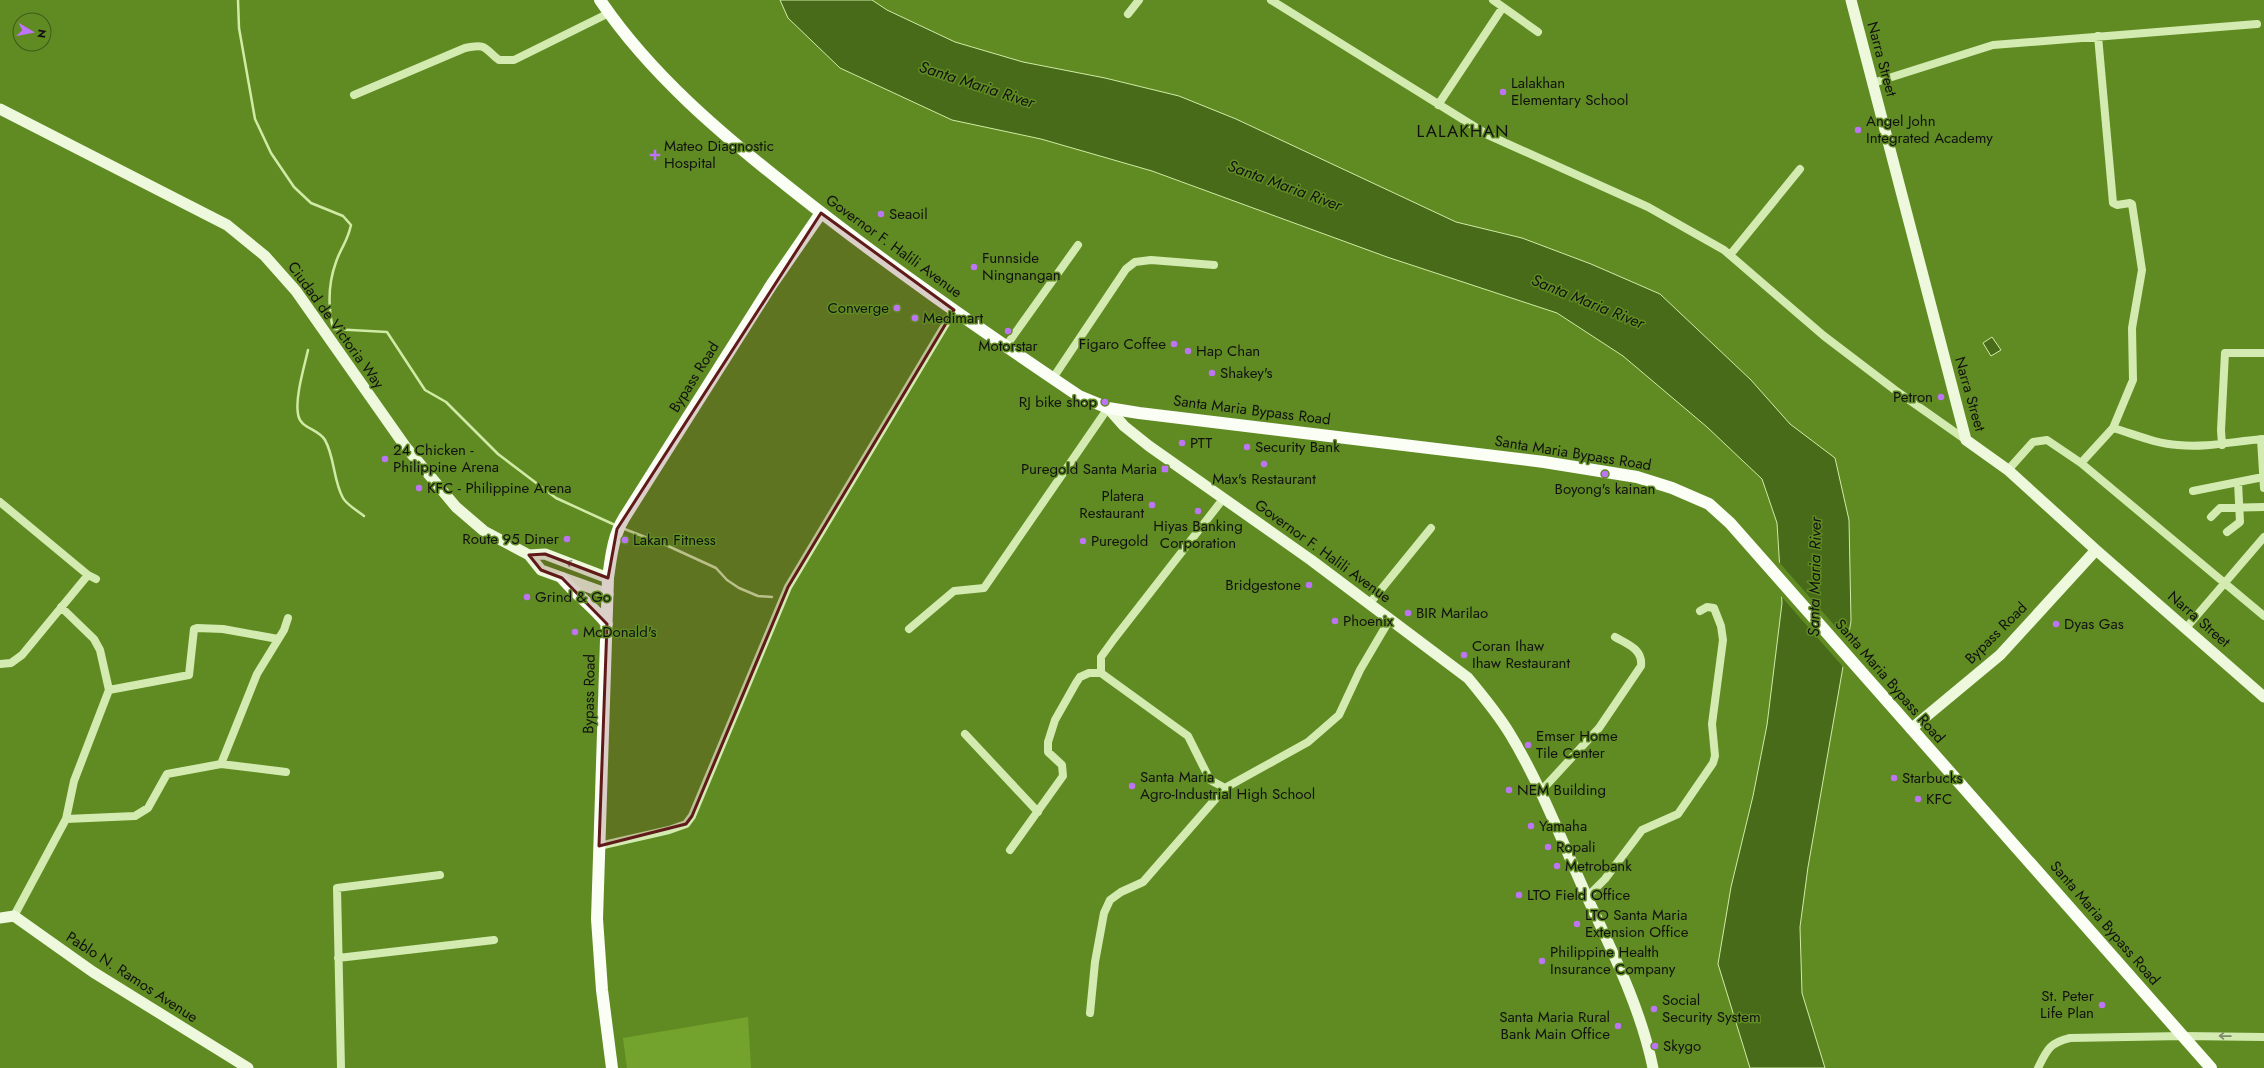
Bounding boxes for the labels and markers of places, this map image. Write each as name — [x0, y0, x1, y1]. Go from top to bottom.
place label: Lalakhan Elementary School — [1511, 72, 1628, 111]
marker: Lalakhan Elementary School — [1498, 87, 1508, 97]
place label: Angel John Integrated Academy — [1866, 110, 1993, 149]
marker: Angel John Integrated Academy — [1853, 125, 1863, 135]
place label: Mateo Diagnostic Hospital — [664, 135, 774, 174]
marker: Mateo Diagnostic Hospital — [649, 149, 661, 161]
place label: Seaoil — [889, 203, 928, 225]
marker: Seaoil — [876, 209, 886, 219]
place label: Funnside Ningnangan — [982, 247, 1061, 286]
marker: Funnside Ningnangan — [969, 262, 979, 272]
place label: Converge — [827, 297, 889, 319]
marker: Converge — [892, 303, 902, 313]
place label: Medimart — [923, 307, 983, 329]
marker: Medimart — [910, 313, 920, 323]
marker: Motorstar — [1003, 326, 1013, 336]
place label: Figaro Coffee — [1079, 333, 1166, 355]
place label: Motorstar — [978, 335, 1038, 357]
marker: Figaro Coffee — [1169, 339, 1179, 349]
place label: Hap Chan — [1196, 340, 1260, 362]
marker: Hap Chan — [1183, 346, 1193, 356]
place label: Shakey's — [1220, 362, 1273, 384]
marker: Shakey's — [1207, 368, 1217, 378]
place label: Petron — [1893, 386, 1933, 408]
place label: RJ bike shop — [1019, 391, 1097, 413]
marker: Petron — [1936, 392, 1946, 402]
marker: RJ bike shop — [1100, 397, 1110, 407]
place label: PTT — [1190, 432, 1212, 454]
place label: Security Bank — [1255, 436, 1340, 458]
marker: PTT — [1177, 438, 1187, 448]
place label: 24 Chicken - Philippine Arena — [393, 439, 499, 478]
marker: Security Bank — [1242, 442, 1252, 452]
marker: 24 Chicken - Philippine Arena — [380, 454, 390, 464]
place label: Puregold Santa Maria — [1021, 458, 1157, 480]
marker: Max's Restaurant — [1259, 459, 1269, 469]
marker: Puregold Santa Maria — [1160, 464, 1170, 474]
place label: Max's Restaurant — [1212, 468, 1316, 490]
marker: Boyong's kainan — [1600, 469, 1610, 479]
place label: KFC - Philippine Arena — [427, 477, 571, 499]
place label: Boyong's kainan — [1555, 478, 1655, 500]
marker: KFC - Philippine Arena — [414, 483, 424, 493]
place label: Platera Restaurant — [1079, 485, 1144, 524]
marker: Platera Restaurant — [1147, 500, 1157, 510]
marker: Hiyas Banking Corporation — [1193, 506, 1203, 516]
place label: Hiyas Banking Corporation — [1153, 515, 1243, 554]
place label: Route 95 Diner — [462, 528, 560, 550]
place label: Lakan Fitness — [633, 529, 716, 551]
place label: Puregold — [1091, 530, 1148, 552]
marker: Route 95 Diner — [562, 534, 572, 544]
marker: Lakan Fitness — [620, 535, 630, 545]
marker: Puregold — [1078, 536, 1088, 546]
place label: Bridgestone — [1225, 574, 1301, 596]
marker: Bridgestone — [1304, 580, 1314, 590]
place label: Grind & Go — [535, 586, 611, 608]
marker: Grind & Go — [522, 592, 532, 602]
place label: BIR Marilao — [1416, 602, 1488, 624]
marker: BIR Marilao — [1403, 608, 1413, 618]
place label: Phoenix — [1343, 610, 1394, 632]
place label: Dyas Gas — [2064, 613, 2124, 635]
marker: Phoenix — [1330, 616, 1340, 626]
marker: Dyas Gas — [2051, 619, 2061, 629]
place label: McDonald's — [583, 621, 657, 643]
marker: McDonald's — [570, 627, 580, 637]
place label: Coran Ihaw Ihaw Restaurant — [1472, 635, 1570, 674]
marker: Coran Ihaw Ihaw Restaurant — [1459, 650, 1469, 660]
place label: Emser Home Tile Center — [1536, 725, 1618, 764]
marker: Emser Home Tile Center — [1523, 740, 1533, 750]
place label: Santa Maria Agro-Industrial High School — [1140, 766, 1315, 805]
place label: Starbucks — [1902, 767, 1962, 789]
marker: Starbucks — [1889, 773, 1899, 783]
place label: NEM Building — [1517, 779, 1606, 801]
marker: Santa Maria Agro-Industrial High School — [1127, 781, 1137, 791]
marker: NEM Building — [1504, 785, 1514, 795]
place label: KFC — [1926, 788, 1952, 810]
marker: KFC — [1913, 794, 1923, 804]
place label: Yamaha — [1539, 815, 1587, 837]
marker: Yamaha — [1526, 821, 1536, 831]
place label: Ropali — [1556, 836, 1596, 858]
marker: Ropali — [1543, 842, 1553, 852]
place label: Metrobank — [1565, 855, 1632, 877]
marker: Metrobank — [1552, 861, 1562, 871]
place label: LTO Field Office — [1527, 884, 1630, 906]
marker: LTO Field Office — [1514, 890, 1524, 900]
place label: LTO Santa Maria Extension Office — [1585, 904, 1689, 943]
marker: LTO Santa Maria Extension Office — [1572, 919, 1582, 929]
place label: Philippine Health Insurance Company — [1550, 941, 1676, 980]
marker: Philippine Health Insurance Company — [1537, 956, 1547, 966]
place label: St. Peter Life Plan — [2040, 985, 2095, 1024]
place label: Social Security System — [1662, 989, 1761, 1028]
marker: St. Peter Life Plan — [2097, 1000, 2107, 1010]
marker: Social Security System — [1649, 1004, 1659, 1014]
place label: Santa Maria Rural Bank Main Office — [1499, 1006, 1610, 1045]
marker: Santa Maria Rural Bank Main Office — [1613, 1021, 1623, 1031]
place label: Skygo — [1663, 1035, 1701, 1057]
marker: Skygo — [1650, 1041, 1660, 1051]

